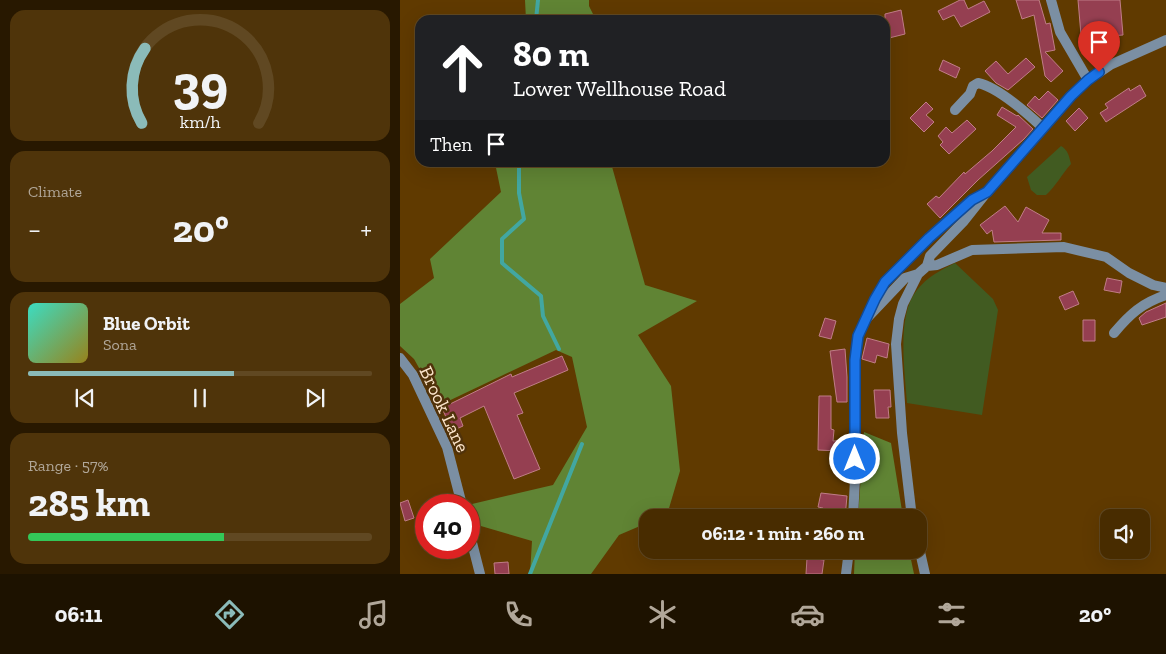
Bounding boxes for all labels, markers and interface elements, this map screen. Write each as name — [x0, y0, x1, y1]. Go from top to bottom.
pin — [1078, 21, 1120, 72]
icon: arrive — [1085, 28, 1113, 56]
text: 80 m — [513, 33, 589, 75]
icon: ahead — [430, 35, 495, 100]
text: 39 — [172, 53, 228, 115]
text: Lower Wellhouse Road — [513, 75, 726, 102]
text: km/h — [180, 111, 220, 133]
icon: arrive — [482, 130, 510, 158]
text: Then — [430, 133, 472, 156]
text: Climate — [28, 182, 82, 201]
text: 20° — [173, 206, 229, 252]
text: − — [28, 213, 41, 246]
text: + — [360, 213, 372, 246]
text: Blue Orbit — [103, 312, 190, 335]
text: Sona — [103, 335, 137, 354]
street label: Brook Lane — [415, 362, 475, 456]
icon: previous — [71, 384, 99, 412]
icon: pause — [186, 384, 214, 412]
icon: next — [301, 384, 329, 412]
position arrow — [828, 432, 880, 484]
text: Range · 57% — [28, 456, 109, 475]
text: 285 km — [28, 480, 150, 526]
speed limit sign: 40 — [415, 494, 480, 559]
map controls — [1100, 509, 1150, 559]
button: sound — [1100, 509, 1150, 559]
text: 06:12 · 1 min · 260 m — [701, 522, 865, 545]
icon: directions — [212, 597, 247, 632]
icon: music — [356, 597, 391, 632]
icon: phone — [501, 597, 536, 632]
icon: climate — [645, 597, 680, 632]
icon: car — [790, 597, 825, 632]
icon: filters — [934, 597, 969, 632]
text: 06:11 — [55, 601, 102, 628]
text: 20° — [1079, 601, 1111, 628]

